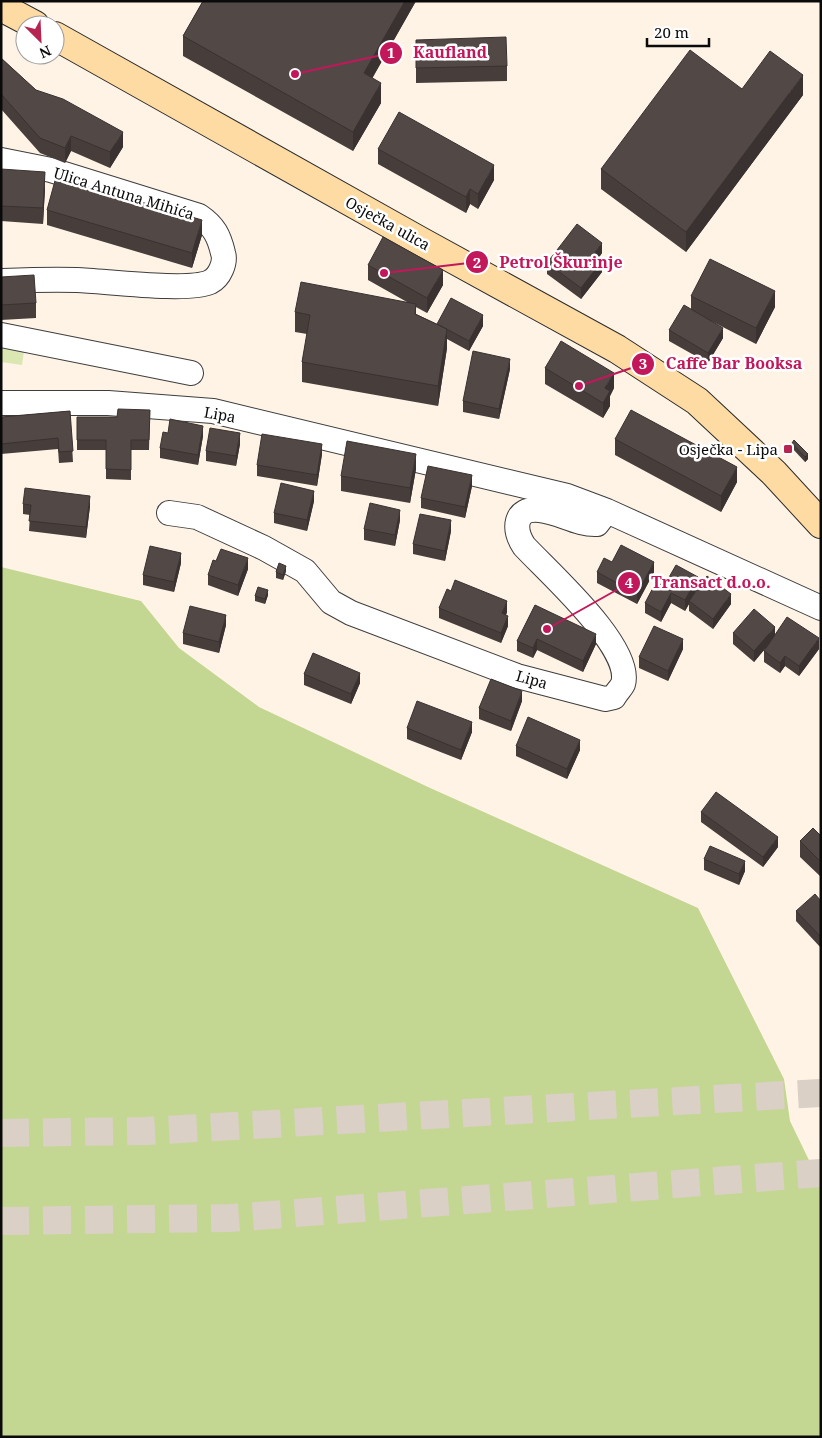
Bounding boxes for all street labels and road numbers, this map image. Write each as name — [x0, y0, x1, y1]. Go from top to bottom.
street label: Ulica Antuna Mihića — [51, 162, 197, 224]
street label: Osječka ulica — [342, 192, 434, 254]
street label: Lipa — [203, 401, 237, 427]
street label: Lipa — [514, 665, 550, 693]

